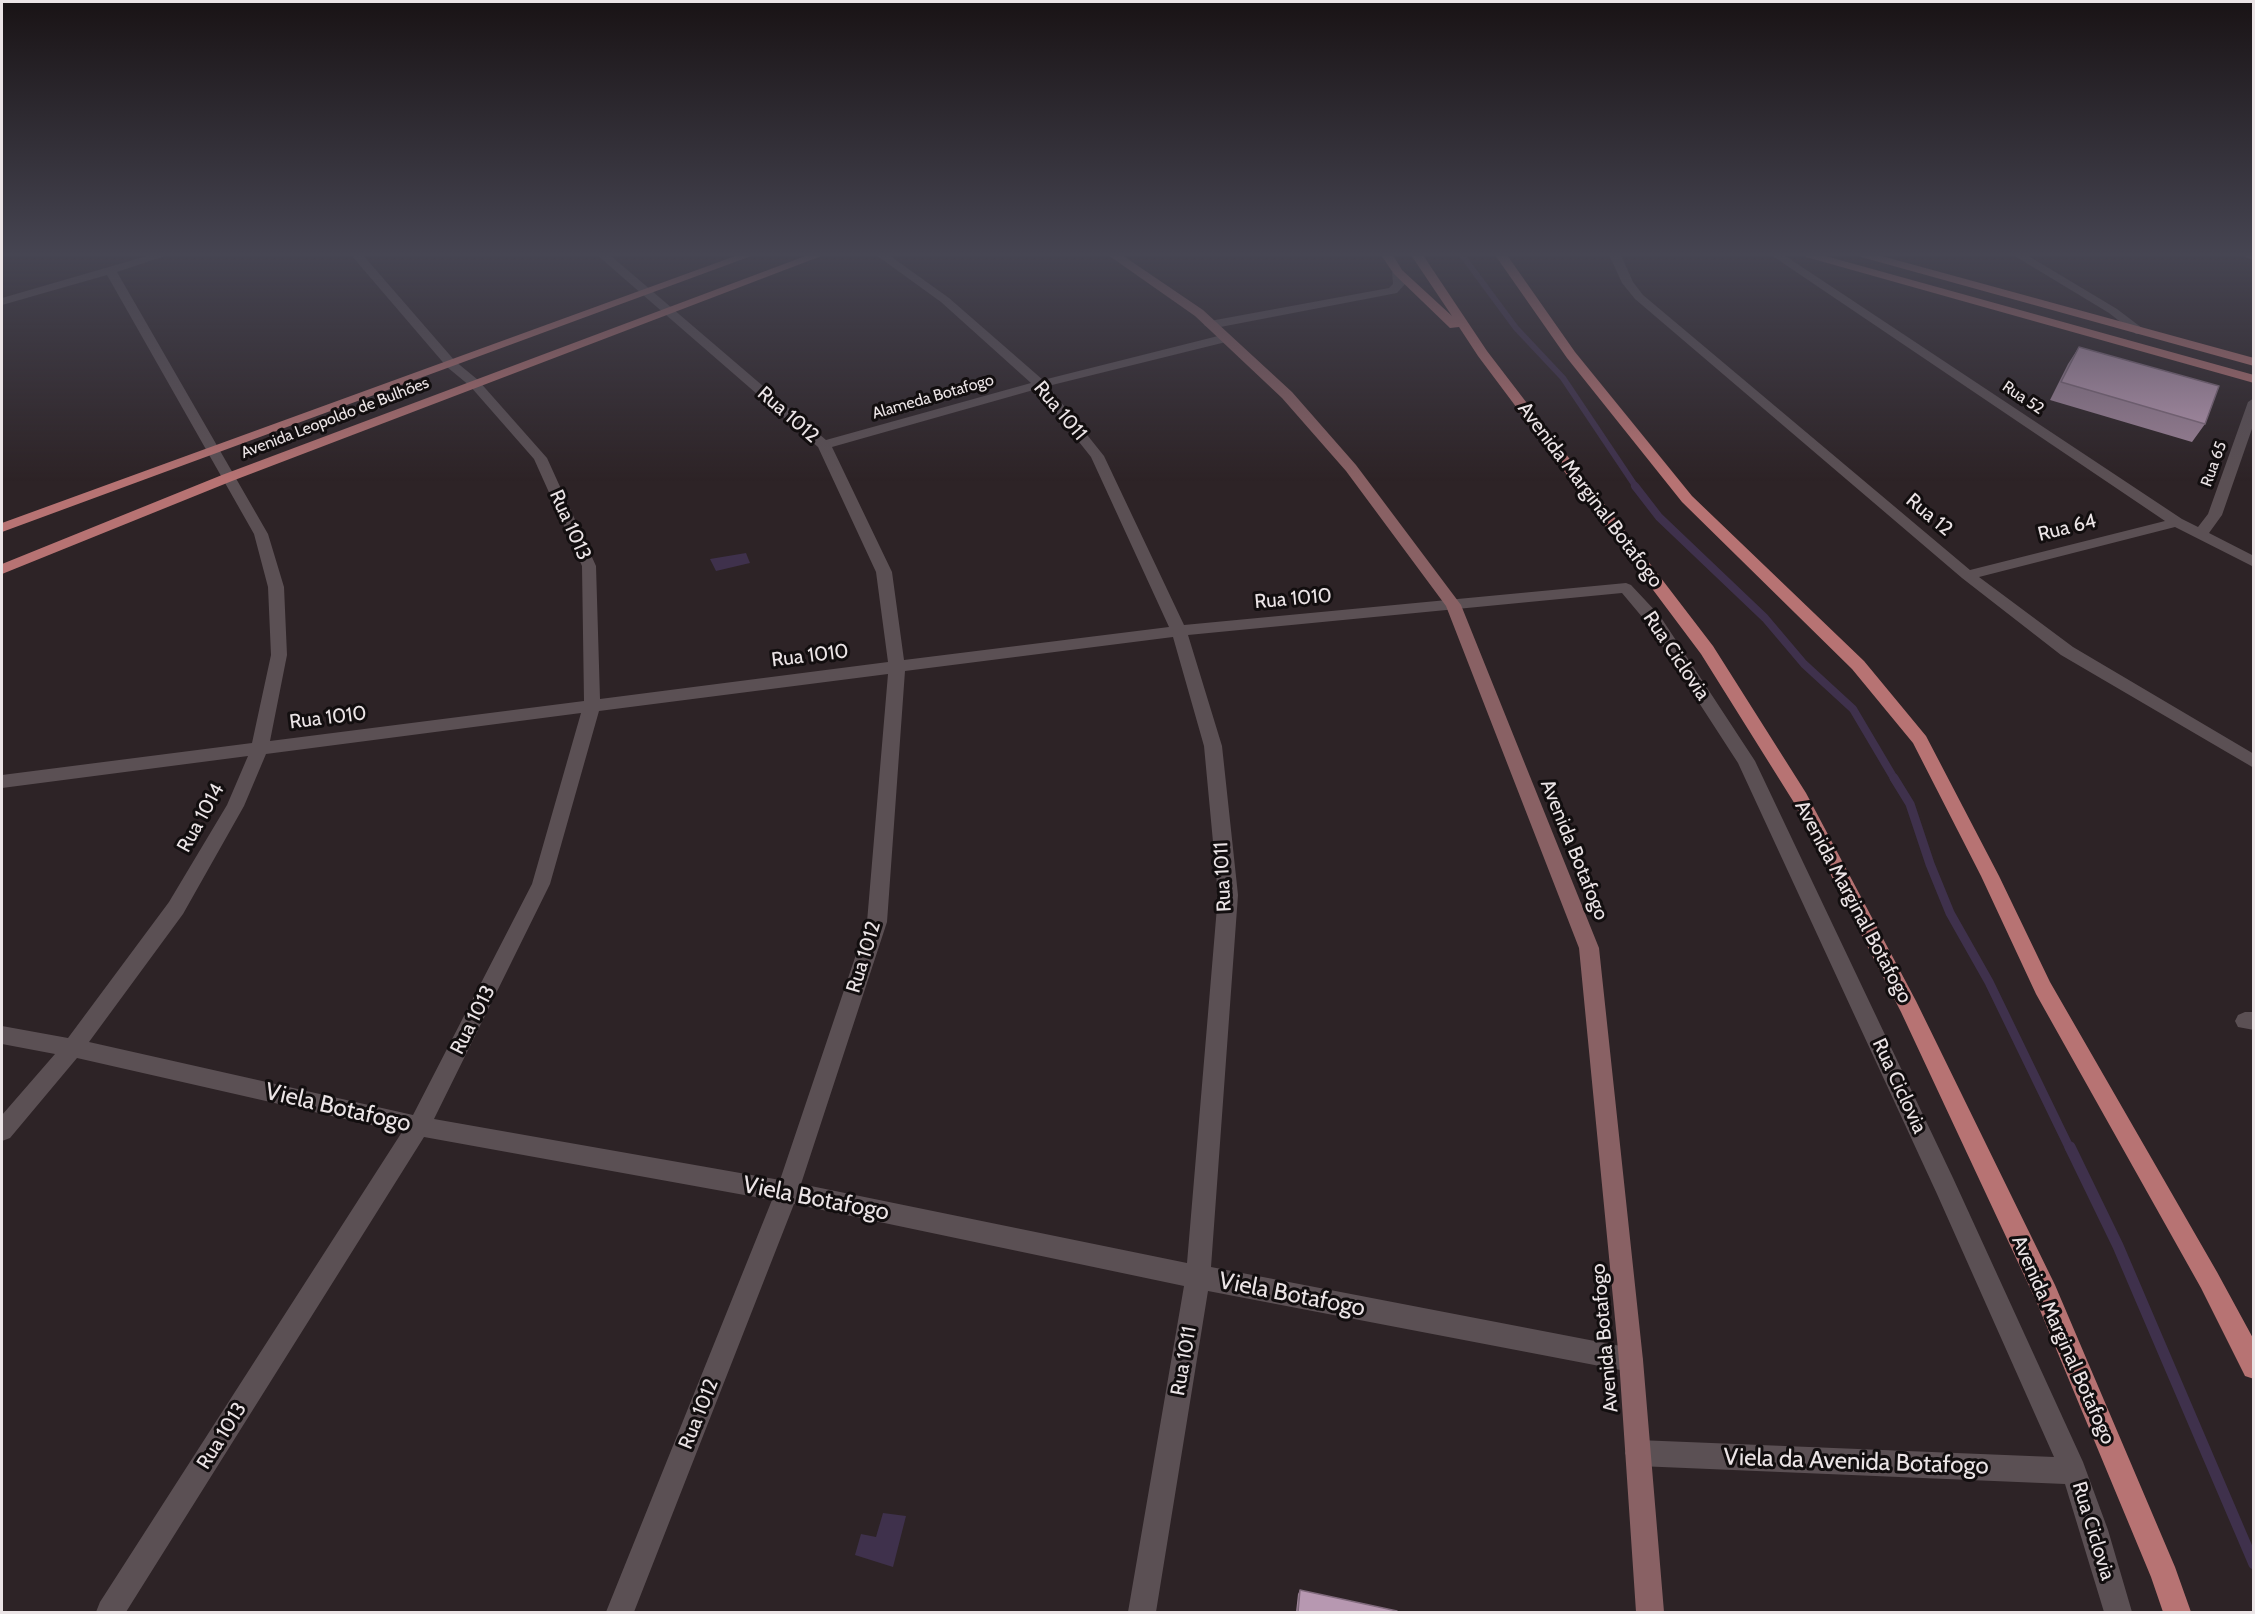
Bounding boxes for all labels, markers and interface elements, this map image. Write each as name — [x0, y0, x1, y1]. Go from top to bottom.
street label: Alameda Botafogo — [870, 370, 996, 424]
street label: Avenida Leopoldo de Bulhões — [238, 373, 432, 463]
street label: Rua 1011 — [1028, 377, 1092, 445]
street label: Rua 52 — [1998, 377, 2048, 419]
street label: Rua 1012 — [752, 382, 824, 448]
street label: Avenida Marginal Botafogo — [1512, 398, 1668, 592]
street label: Rua 65 — [2197, 439, 2231, 489]
street label: Rua 1013 — [544, 486, 596, 564]
street label: Rua 12 — [1901, 489, 1957, 541]
street label: Rua 64 — [2035, 509, 2099, 547]
street label: Rua 1010 — [1253, 584, 1333, 614]
street label: Rua Ciclovia — [1638, 607, 1714, 705]
street label: Rua 1010 — [770, 639, 850, 673]
street label: Rua 1010 — [288, 701, 368, 735]
street label: Avenida Botafogo — [1535, 776, 1613, 924]
street label: Rua 1014 — [172, 779, 230, 857]
street label: Avenida Marginal Botafogo — [1789, 797, 1917, 1007]
street label: Rua 1011 — [1209, 841, 1237, 913]
street label: Rua 1012 — [842, 918, 886, 996]
street label: Rua 1013 — [445, 981, 501, 1059]
street label: Rua Ciclovia — [1867, 1035, 1931, 1137]
street label: Viela Botafogo — [262, 1077, 414, 1139]
street label: Viela Botafogo — [740, 1171, 892, 1227]
street label: Avenida Marginal Botafogo — [2006, 1232, 2120, 1448]
street label: Avenida Botafogo — [1587, 1262, 1623, 1414]
street label: Viela Botafogo — [1216, 1267, 1368, 1323]
street label: Rua 1011 — [1166, 1324, 1202, 1398]
street label: Rua 1012 — [674, 1375, 724, 1453]
street label: Rua 1013 — [192, 1398, 252, 1474]
street label: Viela da Avenida Botafogo — [1723, 1443, 1989, 1481]
street label: Rua Ciclovia — [2067, 1479, 2119, 1583]

